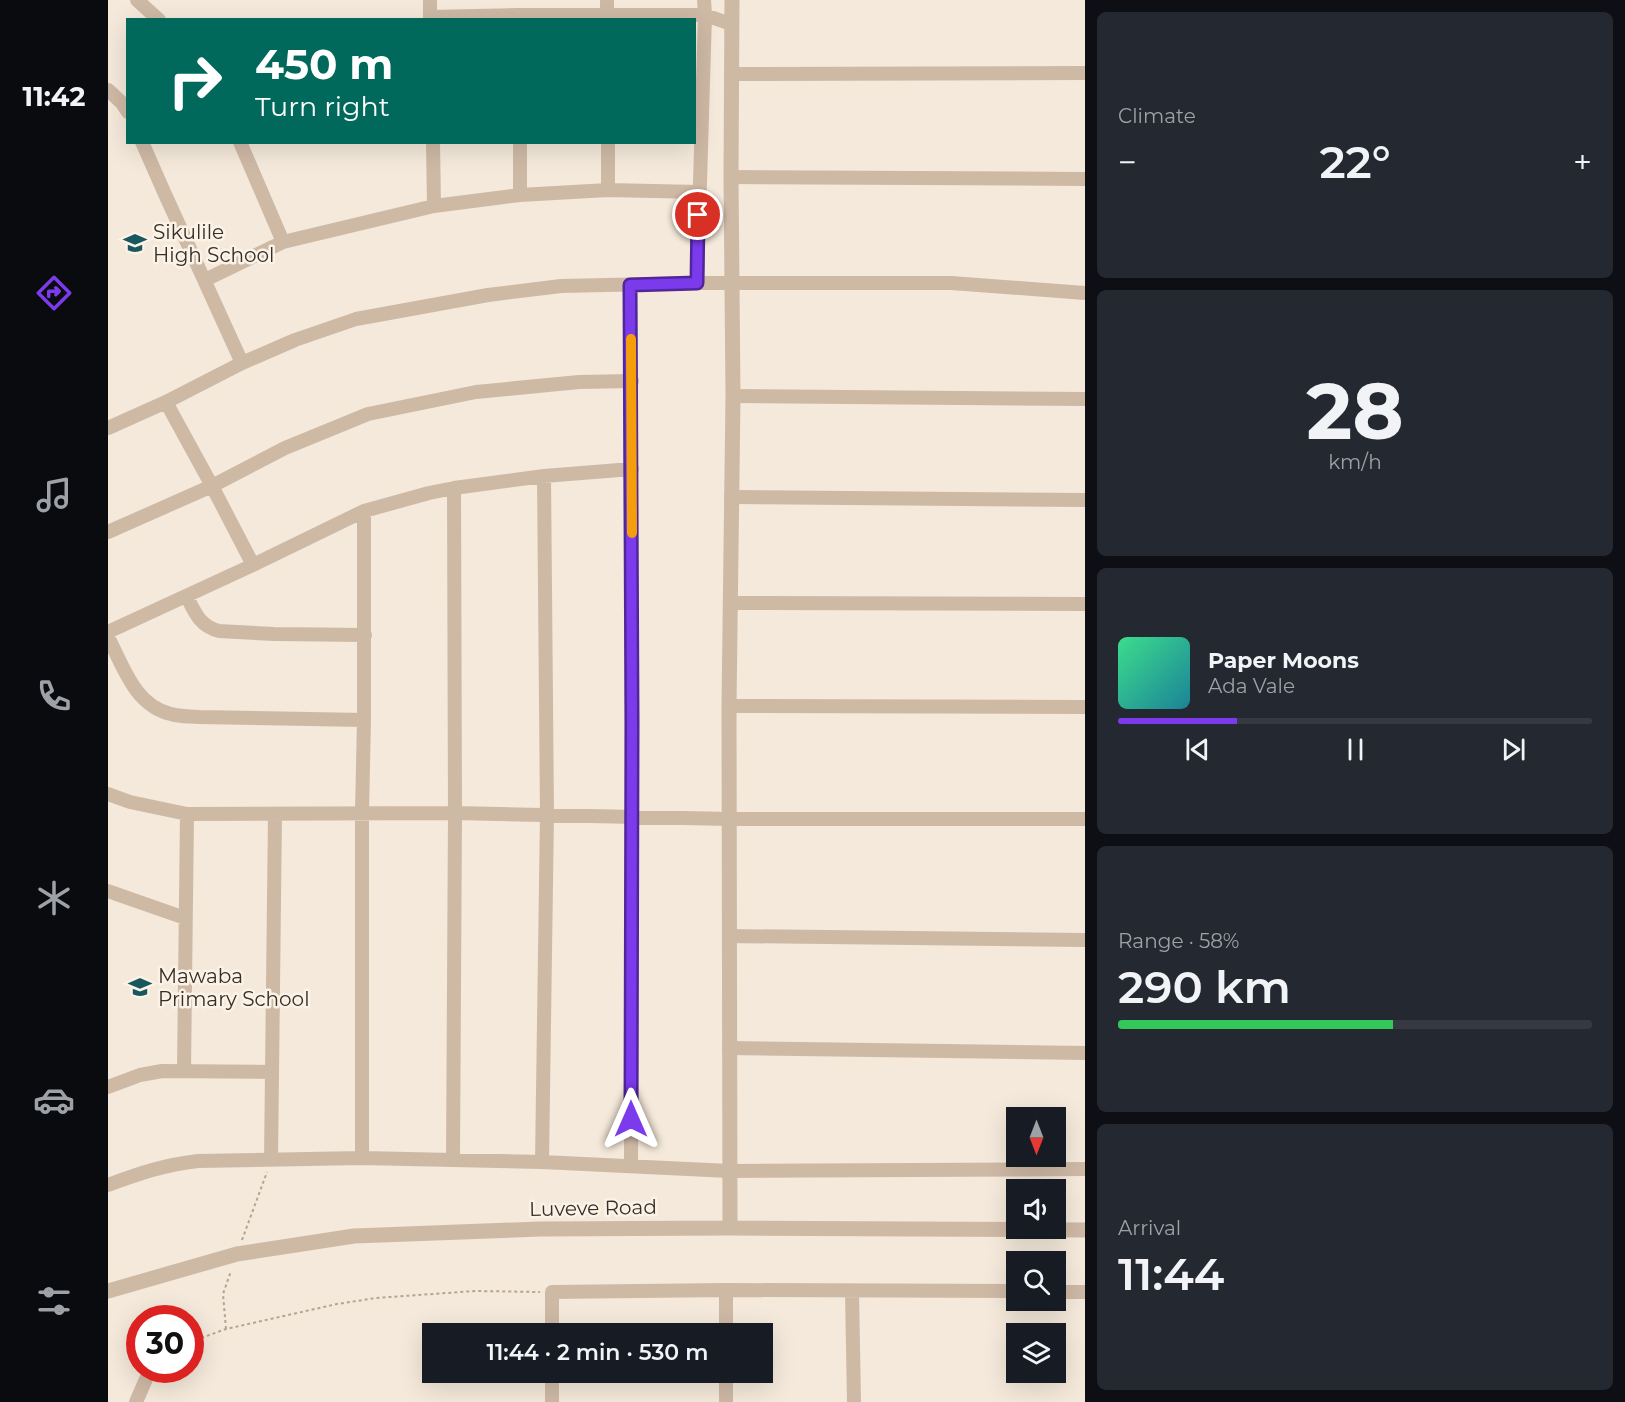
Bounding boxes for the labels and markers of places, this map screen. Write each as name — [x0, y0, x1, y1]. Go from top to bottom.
pin — [672, 189, 723, 240]
place label: Sikulile High School — [153, 220, 275, 267]
school or university icon: Sikulile High School — [122, 230, 148, 256]
place label: Mawaba Primary School — [158, 964, 310, 1011]
school or university icon: Mawaba Primary School — [127, 974, 153, 1000]

